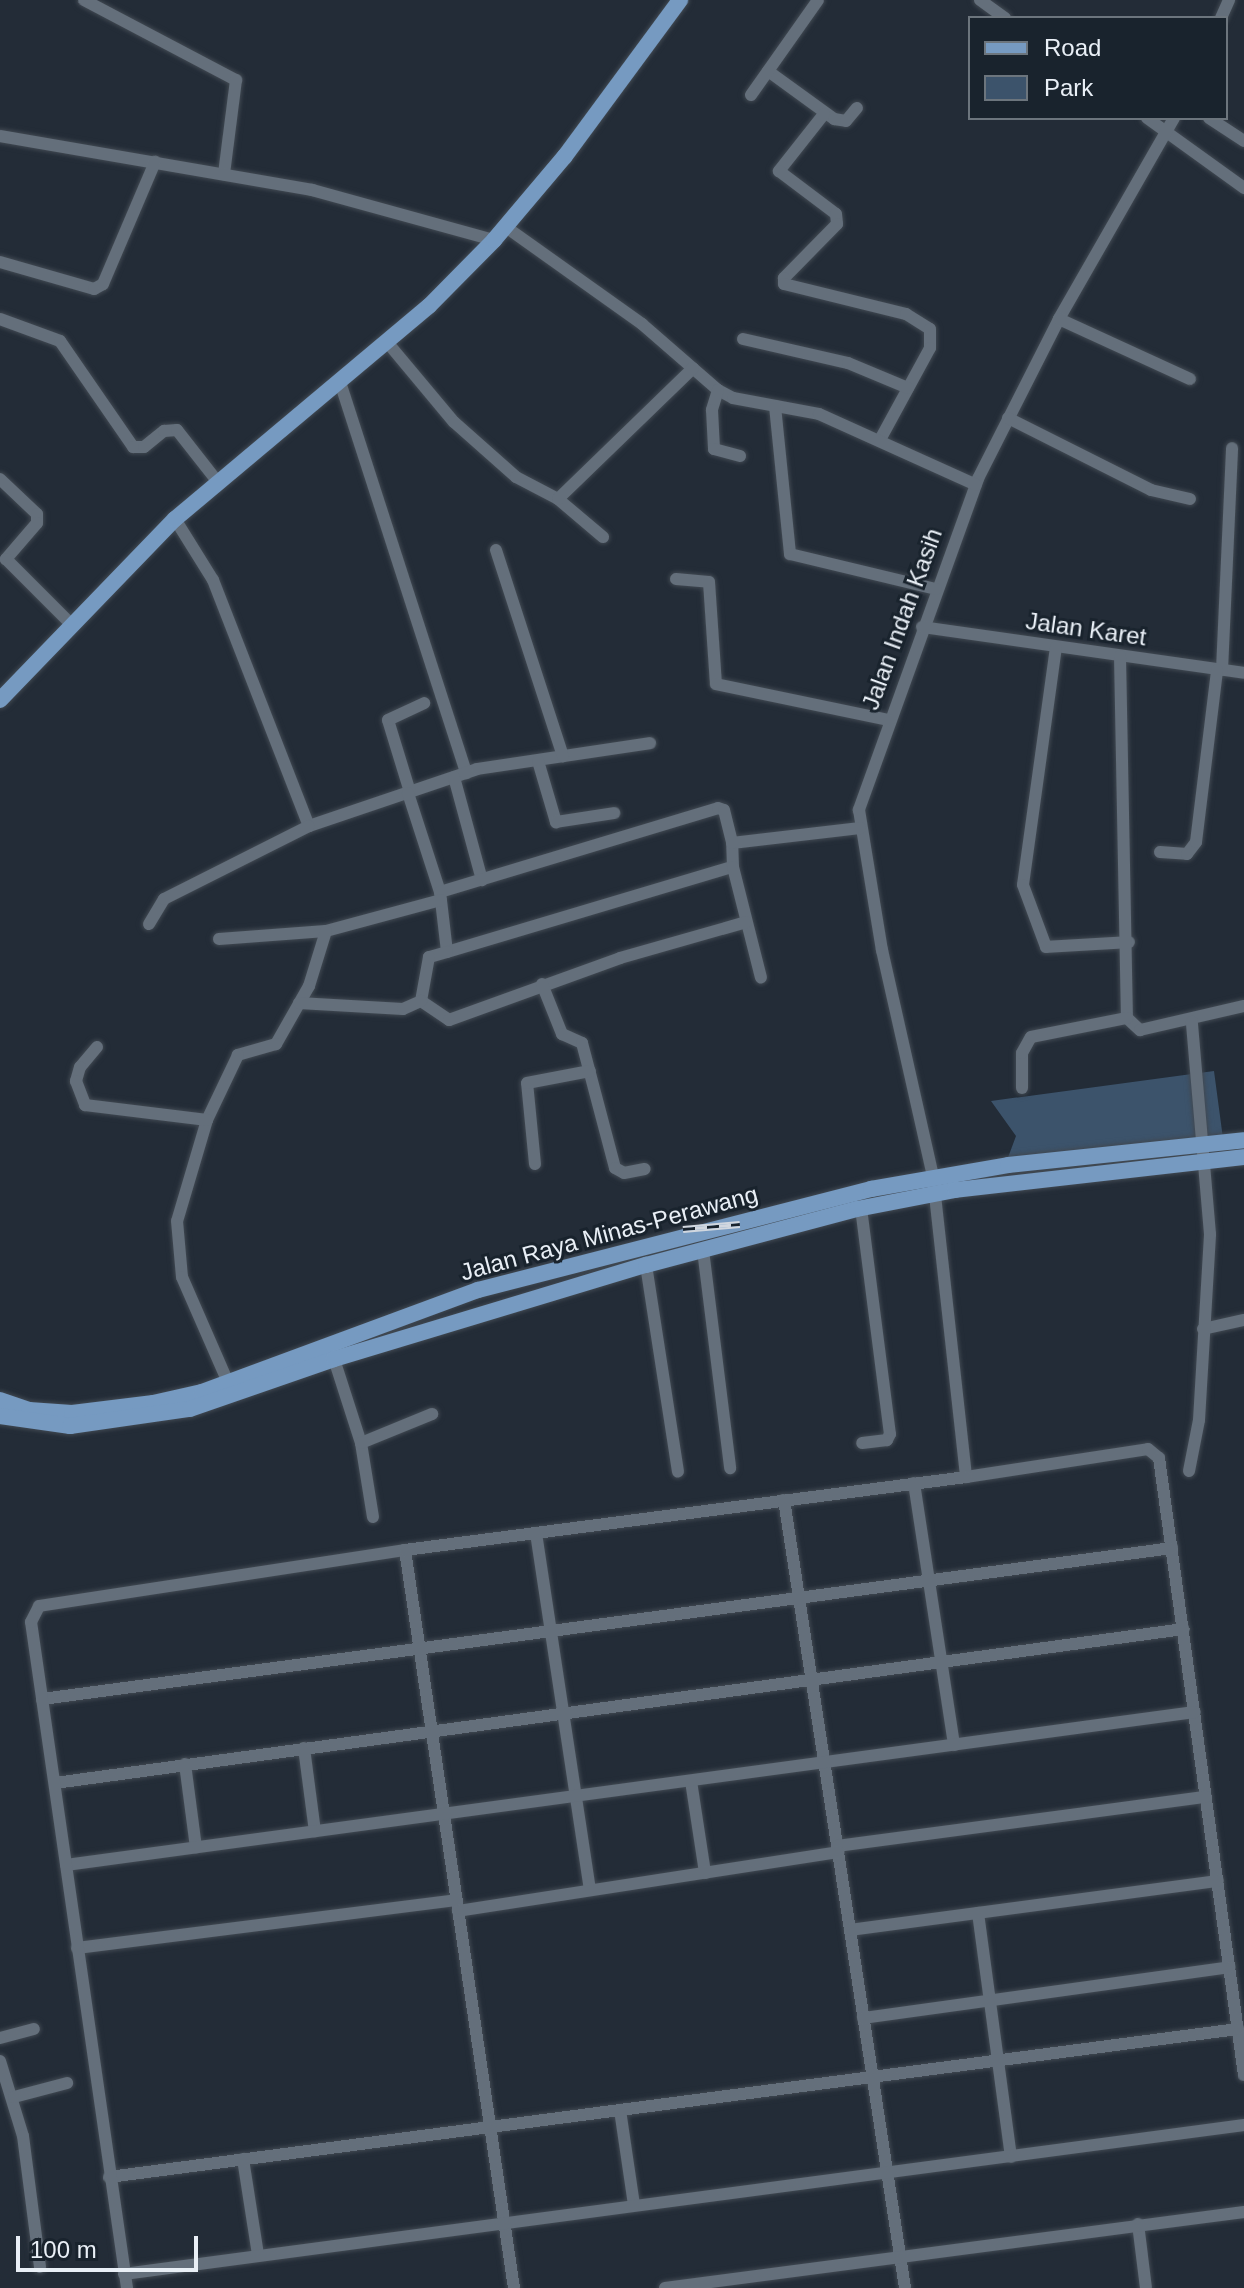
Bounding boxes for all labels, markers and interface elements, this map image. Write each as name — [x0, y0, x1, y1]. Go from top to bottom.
legend — [968, 16, 1228, 120]
text: Road — [1044, 34, 1101, 61]
text: Park — [1044, 74, 1093, 101]
street label: Jalan Indah Kasih — [856, 524, 948, 714]
street label: Jalan Karet — [1024, 606, 1148, 652]
street label: Jalan Raya Minas-Perawang — [457, 1179, 761, 1287]
scale bar — [20, 2220, 202, 2270]
text: 100 m — [30, 2236, 97, 2263]

